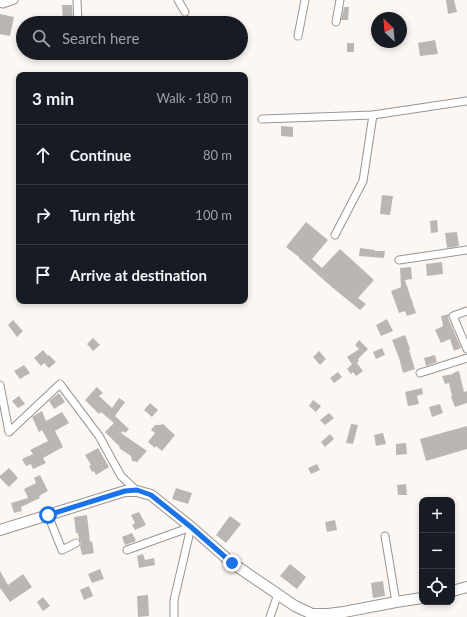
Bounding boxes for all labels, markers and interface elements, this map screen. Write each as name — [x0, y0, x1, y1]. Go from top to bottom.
north arrow — [371, 12, 407, 48]
search box — [16, 16, 248, 60]
icon: search — [30, 27, 52, 49]
text: Search here — [62, 29, 139, 47]
text: 3 min — [32, 88, 74, 109]
text: Walk · 180 m — [156, 90, 232, 106]
icon: ahead — [32, 144, 54, 166]
text: Continue — [70, 146, 131, 164]
text: 80 m — [203, 147, 232, 163]
icon: right — [32, 204, 54, 226]
text: Turn right — [70, 206, 135, 224]
text: 100 m — [195, 207, 232, 223]
icon: arrive — [32, 264, 54, 286]
text: Arrive at destination — [70, 266, 207, 284]
map controls — [419, 497, 455, 605]
button: + — [419, 497, 455, 533]
route start — [39, 506, 57, 524]
button: − — [419, 533, 455, 569]
route end — [223, 554, 241, 572]
button: locate — [419, 569, 455, 605]

